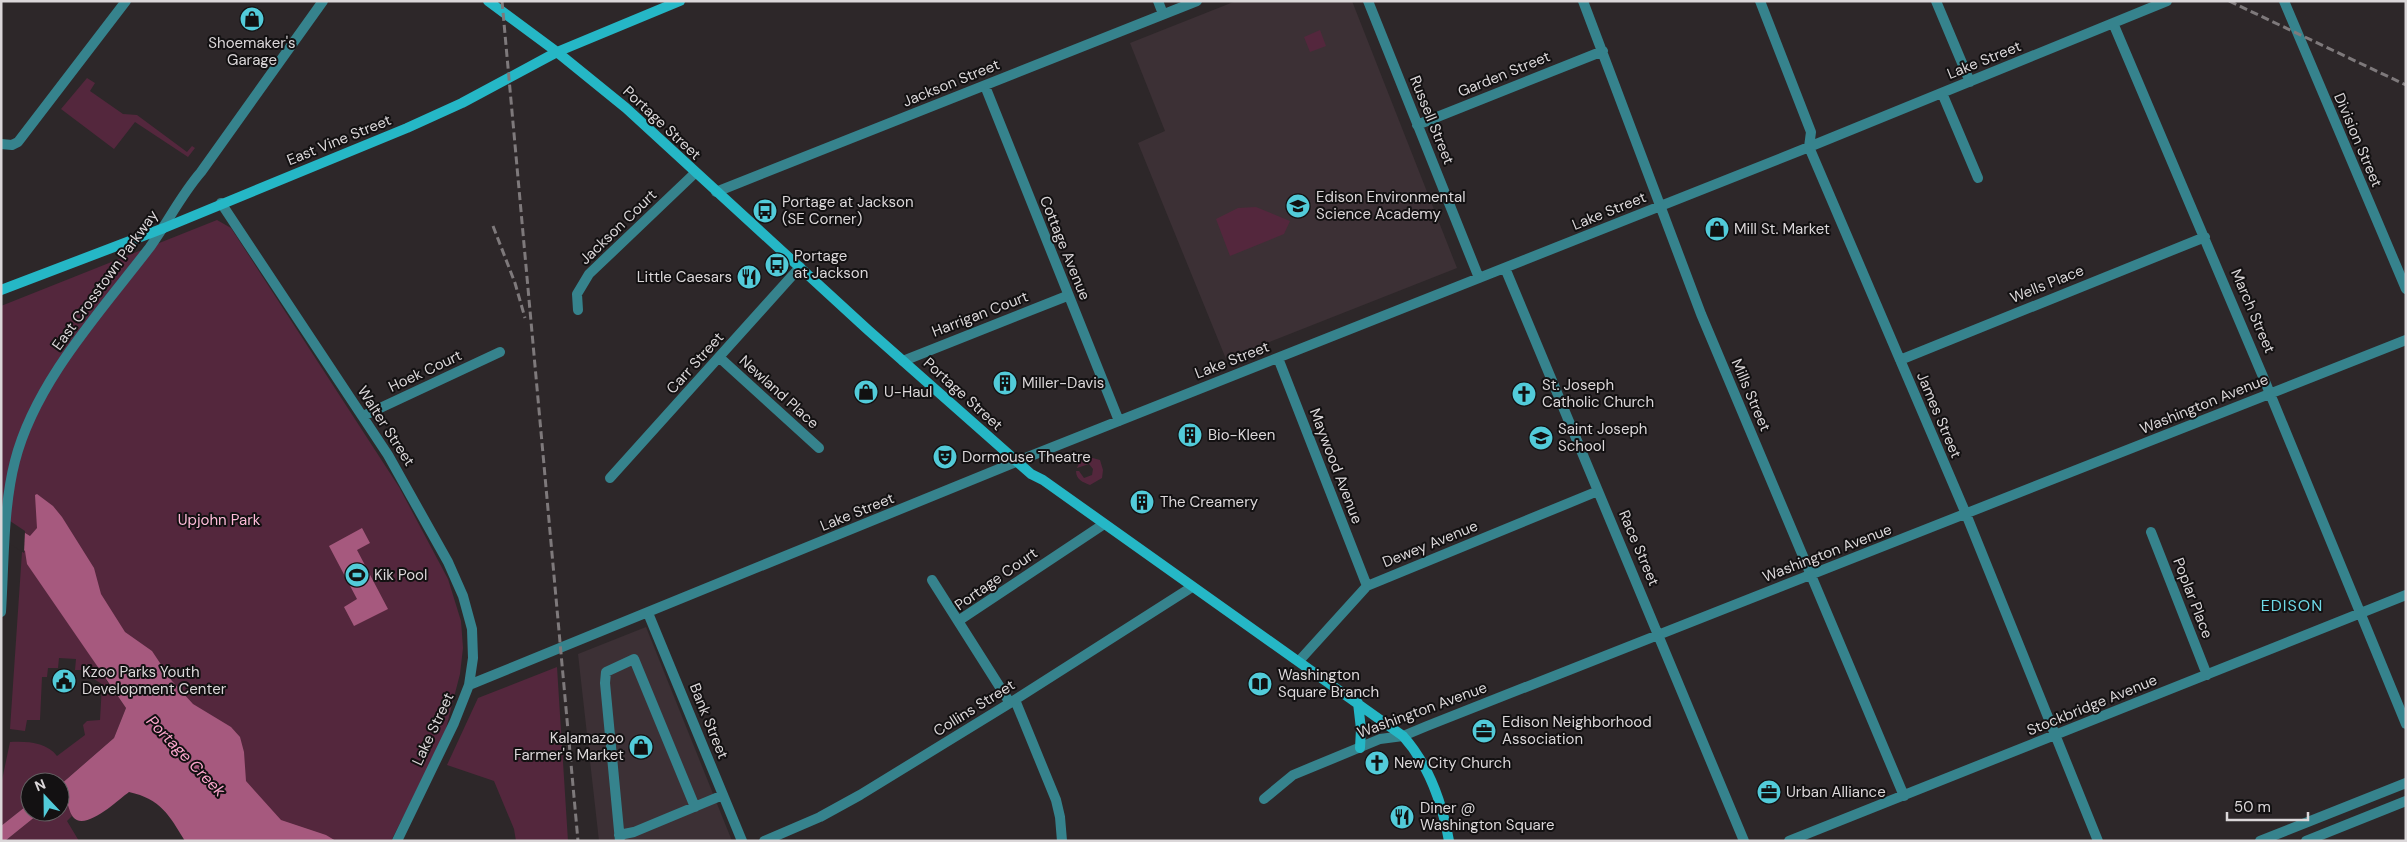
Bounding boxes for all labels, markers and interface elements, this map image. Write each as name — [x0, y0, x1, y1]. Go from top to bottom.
shop icon: Shoemaker's Garage — [239, 6, 265, 32]
place label: Shoemaker's Garage — [208, 33, 296, 70]
street label: Lake Street — [1944, 36, 2024, 84]
street label: Garden Street — [1455, 46, 1553, 102]
street label: Jackson Street — [900, 54, 1003, 112]
street label: Russell Street — [1405, 73, 1459, 168]
street label: Portage Street — [619, 82, 705, 164]
street label: Division Street — [2329, 90, 2387, 190]
street label: East Vine Street — [284, 110, 394, 170]
street label: Jackson Court — [575, 185, 661, 269]
place label: Edison Environmental Science Academy — [1316, 187, 1466, 224]
street label: Lake Street — [1569, 187, 1649, 235]
place label: Portage at Jackson (SE Corner) — [782, 192, 914, 229]
street label: Cottage Avenue — [1035, 193, 1095, 303]
school or university icon: Edison Environmental Science Academy — [1285, 193, 1311, 219]
bus stop icon: Portage at Jackson (SE Corner) — [752, 198, 778, 224]
street label: East Crosstown Parkway — [47, 205, 163, 354]
shop icon: Mill St. Market — [1704, 216, 1730, 242]
place label: Mill St. Market — [1734, 219, 1830, 239]
place label: Portage at Jackson — [794, 246, 868, 283]
bus stop icon: Portage at Jackson — [764, 252, 790, 278]
street label: Wells Place — [2007, 260, 2087, 308]
restaurant icon: Little Caesars — [736, 264, 762, 290]
street label: March Street — [2226, 266, 2280, 356]
place label: Little Caesars — [637, 267, 732, 287]
street label: Harrigan Court — [929, 286, 1031, 342]
street label: Carr Street — [662, 328, 728, 398]
street label: Lake Street — [1192, 337, 1272, 383]
street label: Hoek Court — [385, 345, 465, 397]
street label: Newland Place — [735, 351, 823, 433]
street label: Portage Street — [919, 353, 1007, 435]
street label: Mills Street — [1727, 356, 1775, 434]
street label: James Street — [1912, 369, 1966, 461]
street label: Washington Avenue — [2137, 369, 2271, 439]
building icon: Miller-Davis — [992, 370, 1018, 396]
place label: Miller-Davis — [1022, 373, 1104, 393]
place label: St. Joseph Catholic Church — [1542, 375, 1654, 412]
shop icon: U-Haul — [853, 379, 879, 405]
church icon: St. Joseph Catholic Church — [1511, 381, 1537, 407]
street label: Walter Street — [353, 382, 419, 470]
place label: U-Haul — [884, 382, 932, 402]
street label: Maywood Avenue — [1305, 405, 1367, 527]
place label: Saint Joseph School — [1558, 419, 1647, 456]
building icon: Bio-Kleen — [1177, 422, 1203, 448]
place label: Bio-Kleen — [1208, 425, 1275, 445]
school or university icon: Saint Joseph School — [1528, 425, 1554, 451]
theatre icon: Dormouse Theatre — [932, 444, 958, 470]
place label: Dormouse Theatre — [962, 447, 1091, 467]
street label: Lake Street — [817, 488, 897, 536]
building icon: The Creamery — [1129, 489, 1155, 515]
place label: The Creamery — [1160, 492, 1259, 512]
street label: Race Street — [1614, 507, 1664, 589]
park label: Upjohn Park — [178, 510, 261, 530]
street label: Dewey Avenue — [1379, 516, 1481, 572]
street label: Washington Avenue — [1760, 519, 1894, 587]
street label: Portage Court — [951, 543, 1042, 615]
street label: Poplar Place — [2168, 555, 2218, 641]
sports icon: Kik Pool — [344, 562, 370, 588]
place label: Kik Pool — [374, 565, 427, 585]
district label: EDISON — [2261, 595, 2323, 616]
place label: Kzoo Parks Youth Development Center — [82, 662, 227, 699]
place label: Washington Square Branch — [1278, 665, 1379, 702]
public building icon: Kzoo Parks Youth Development Center — [51, 668, 77, 694]
street label: Stockbridge Avenue — [2024, 670, 2160, 740]
library icon: Washington Square Branch — [1247, 671, 1273, 697]
street label: Collins Street — [929, 675, 1019, 741]
street label: Washington Avenue — [1354, 677, 1490, 743]
street label: Bank Street — [685, 680, 733, 762]
street label: Lake Street — [407, 689, 459, 769]
water label: Portage Creek — [142, 711, 231, 802]
place label: Edison Neighborhood Association — [1502, 712, 1652, 749]
office icon: Edison Neighborhood Association — [1471, 718, 1497, 744]
place label: Kalamazoo Farmer's Market — [514, 728, 624, 765]
shop icon: Kalamazoo Farmer's Market — [628, 734, 654, 760]
church icon: New City Church — [1364, 750, 1390, 776]
place label: New City Church — [1394, 753, 1511, 773]
north arrow — [20, 772, 70, 822]
text: N — [32, 775, 48, 795]
office icon: Urban Alliance — [1756, 779, 1782, 805]
place label: Urban Alliance — [1786, 782, 1886, 802]
scale bar — [2227, 790, 2308, 822]
text: 50 m — [2234, 797, 2271, 817]
place label: Diner @ Washington Square — [1420, 798, 1555, 835]
restaurant icon: Diner @ Washington Square — [1389, 804, 1415, 830]

